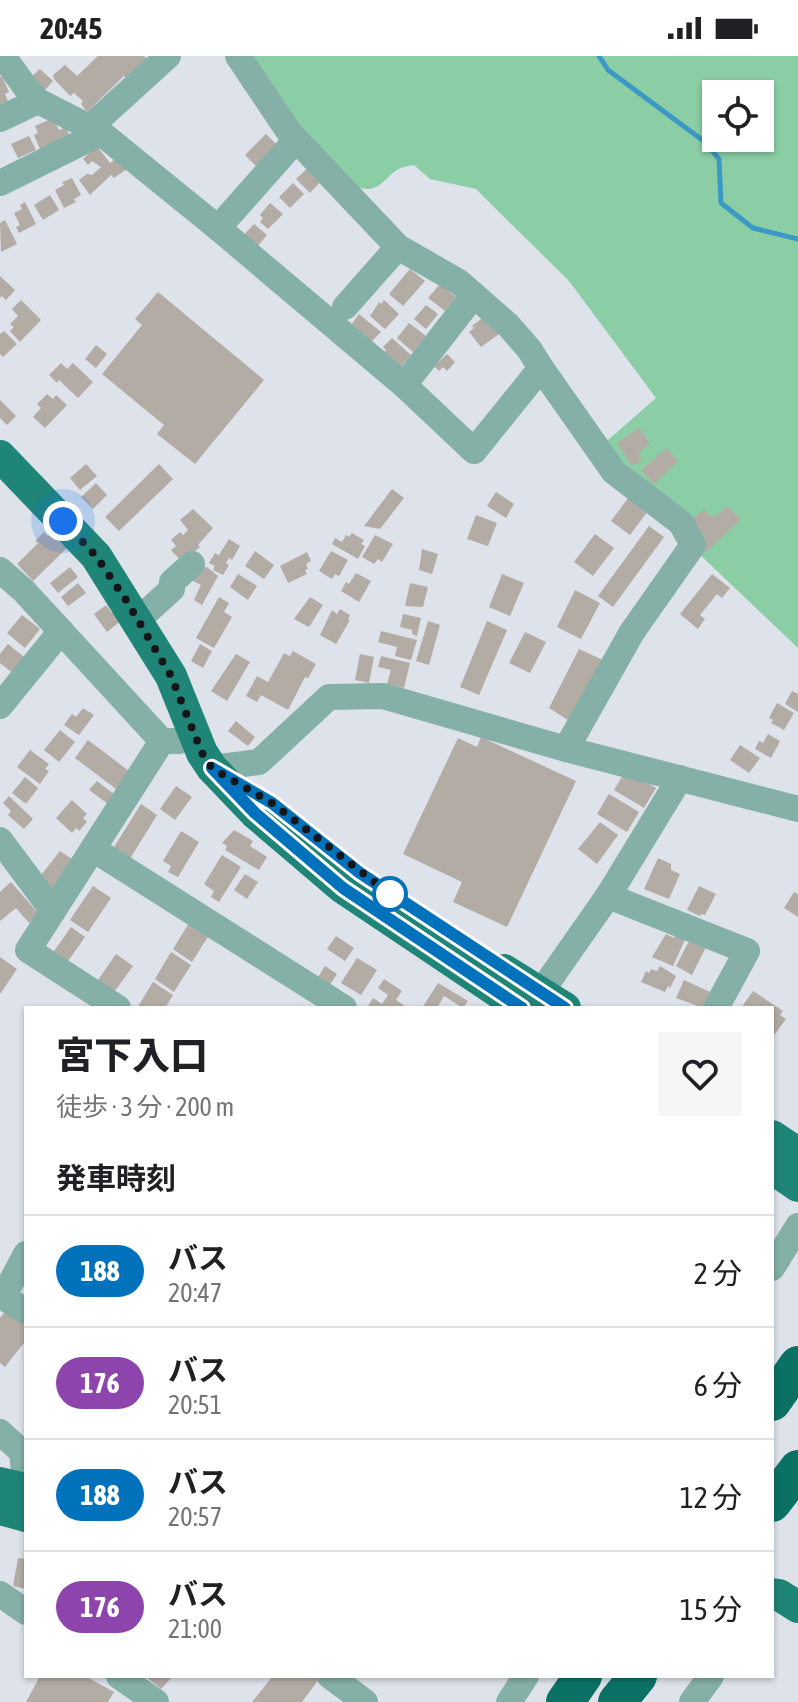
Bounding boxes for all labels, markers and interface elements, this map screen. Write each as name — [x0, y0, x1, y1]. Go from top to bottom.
text: 20:45 — [40, 11, 102, 45]
map controls — [702, 80, 774, 152]
button: locate — [702, 80, 774, 152]
your location — [43, 501, 83, 541]
unlabelled marker — [373, 877, 407, 911]
button: heart — [658, 1032, 742, 1116]
text: 宮下入口 — [56, 1034, 208, 1077]
text: 徒歩 · 3 分 · 200 m — [56, 1092, 234, 1122]
text: 発車時刻 — [56, 1161, 176, 1195]
text: バス — [168, 1241, 228, 1275]
text: 188 — [80, 1255, 120, 1287]
text: 2 分 — [694, 1256, 742, 1290]
text: 20:47 — [168, 1278, 222, 1308]
text: バス — [168, 1353, 228, 1387]
text: 176 — [80, 1367, 120, 1399]
text: 6 分 — [694, 1368, 742, 1402]
text: 20:51 — [168, 1390, 222, 1420]
text: バス — [168, 1465, 228, 1499]
text: 188 — [80, 1479, 120, 1511]
text: 12 分 — [680, 1480, 742, 1514]
text: 20:57 — [168, 1502, 222, 1532]
text: バス — [168, 1577, 228, 1611]
text: 176 — [80, 1591, 120, 1623]
text: 15 分 — [680, 1592, 742, 1626]
text: 21:00 — [168, 1614, 222, 1644]

